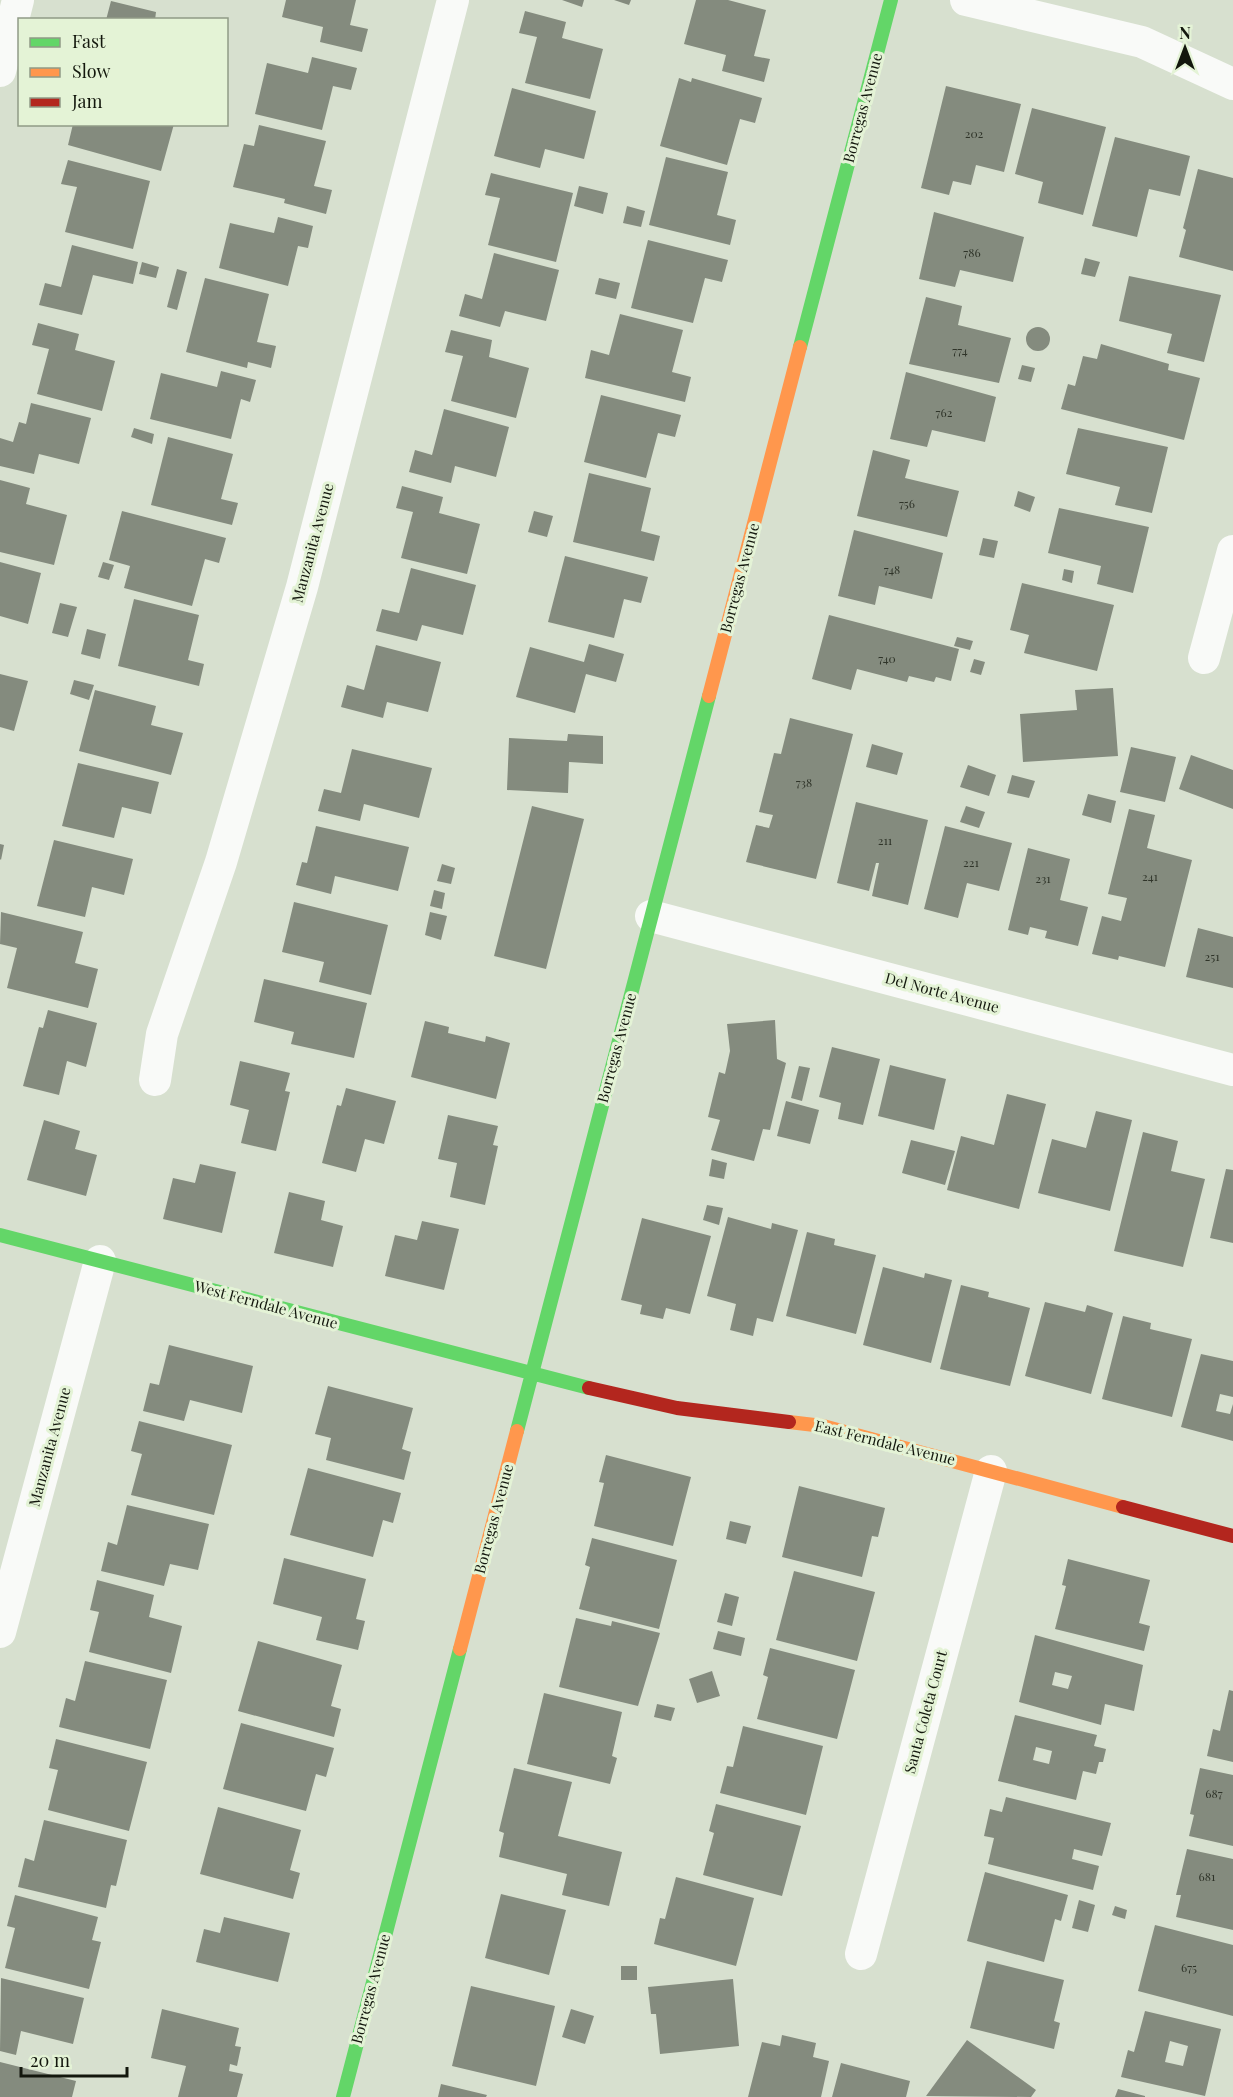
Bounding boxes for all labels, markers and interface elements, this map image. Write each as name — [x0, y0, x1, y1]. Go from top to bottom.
legend — [18, 18, 228, 126]
north arrow — [1155, 18, 1215, 78]
text: N — [1179, 22, 1191, 43]
text: Fast — [72, 29, 106, 53]
street label: Borregas Avenue — [838, 51, 886, 165]
text: Slow — [72, 59, 110, 83]
text: Jam — [71, 89, 102, 113]
house number: 202 — [965, 125, 984, 141]
house number: 786 — [963, 244, 981, 260]
house number: 774 — [952, 342, 968, 358]
house number: 762 — [936, 404, 953, 420]
street label: Manzanita Avenue — [286, 481, 338, 605]
house number: 756 — [899, 495, 915, 511]
street label: Borregas Avenue — [715, 521, 763, 635]
house number: 748 — [884, 561, 900, 577]
house number: 740 — [878, 650, 896, 666]
house number: 738 — [796, 774, 812, 790]
house number: 211 — [878, 832, 893, 848]
house number: 221 — [963, 854, 980, 870]
house number: 241 — [1142, 868, 1159, 884]
house number: 231 — [1035, 870, 1051, 886]
house number: 251 — [1204, 948, 1220, 964]
street label: Del Norte Avenue — [883, 967, 1002, 1017]
street label: Borregas Avenue — [592, 991, 640, 1105]
street label: West Ferndale Avenue — [191, 1275, 340, 1333]
street label: Manzanita Avenue — [23, 1385, 75, 1509]
street label: East Ferndale Avenue — [813, 1415, 958, 1469]
street label: Borregas Avenue — [469, 1462, 517, 1576]
street label: Santa Coleta Court — [899, 1647, 951, 1775]
house number: 687 — [1205, 1785, 1223, 1801]
house number: 681 — [1199, 1868, 1216, 1884]
street label: Borregas Avenue — [346, 1932, 394, 2046]
house number: 675 — [1181, 1959, 1197, 1975]
scale bar — [21, 2040, 128, 2078]
text: 20 m — [30, 2048, 70, 2072]

